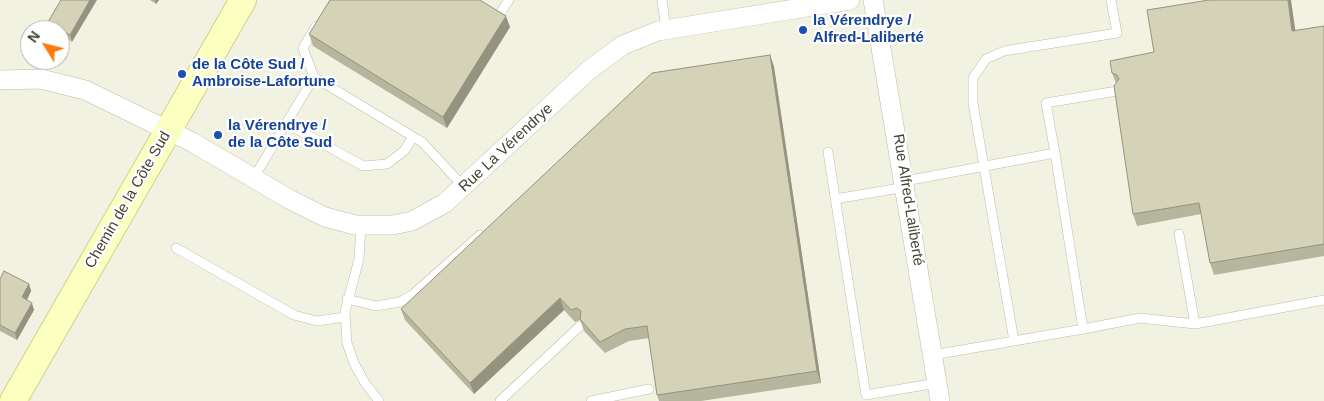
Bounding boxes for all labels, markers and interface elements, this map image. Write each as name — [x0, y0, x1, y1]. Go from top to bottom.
place label: la Vérendrye / Alfred-Laliberté — [813, 12, 924, 47]
north arrow — [20, 20, 70, 70]
marker: la Vérendrye / Alfred-Laliberté — [797, 24, 809, 36]
text: N — [24, 28, 43, 46]
place label: de la Côte Sud / Ambroise-Lafortune — [192, 56, 335, 91]
marker: de la Côte Sud / Ambroise-Lafortune — [176, 68, 188, 80]
street label: Rue La Vérendrye — [455, 100, 557, 196]
place label: la Vérendrye / de la Côte Sud — [228, 117, 332, 152]
street label: Chemin de la Côte Sud — [81, 128, 175, 272]
marker: la Vérendrye / de la Côte Sud — [212, 129, 224, 141]
street label: Rue Alfred-Laliberté — [889, 133, 927, 267]

